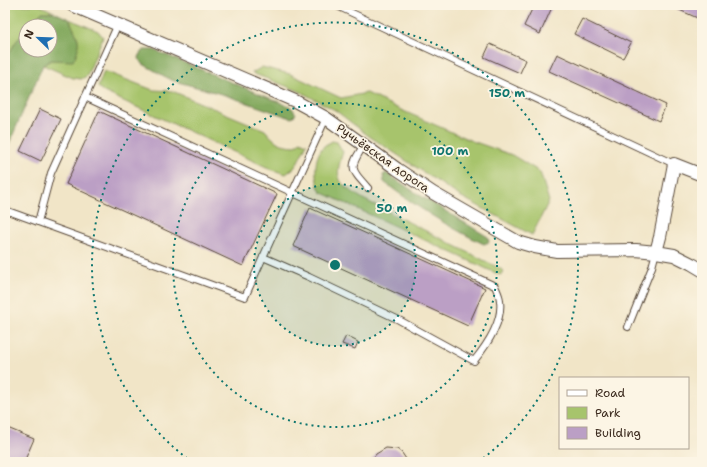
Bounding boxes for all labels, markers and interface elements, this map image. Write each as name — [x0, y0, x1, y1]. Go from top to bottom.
north arrow — [18, 18, 58, 58]
text: N — [21, 27, 38, 41]
text: 150 m — [489, 85, 525, 101]
street label: Ручьёвская дорога — [333, 120, 433, 196]
text: 100 m — [432, 143, 469, 159]
text: 50 m — [377, 200, 408, 216]
centre of rings — [328, 258, 342, 272]
legend — [559, 377, 689, 449]
text: Road — [595, 385, 626, 401]
text: Park — [595, 405, 621, 421]
text: Building — [595, 425, 641, 441]

